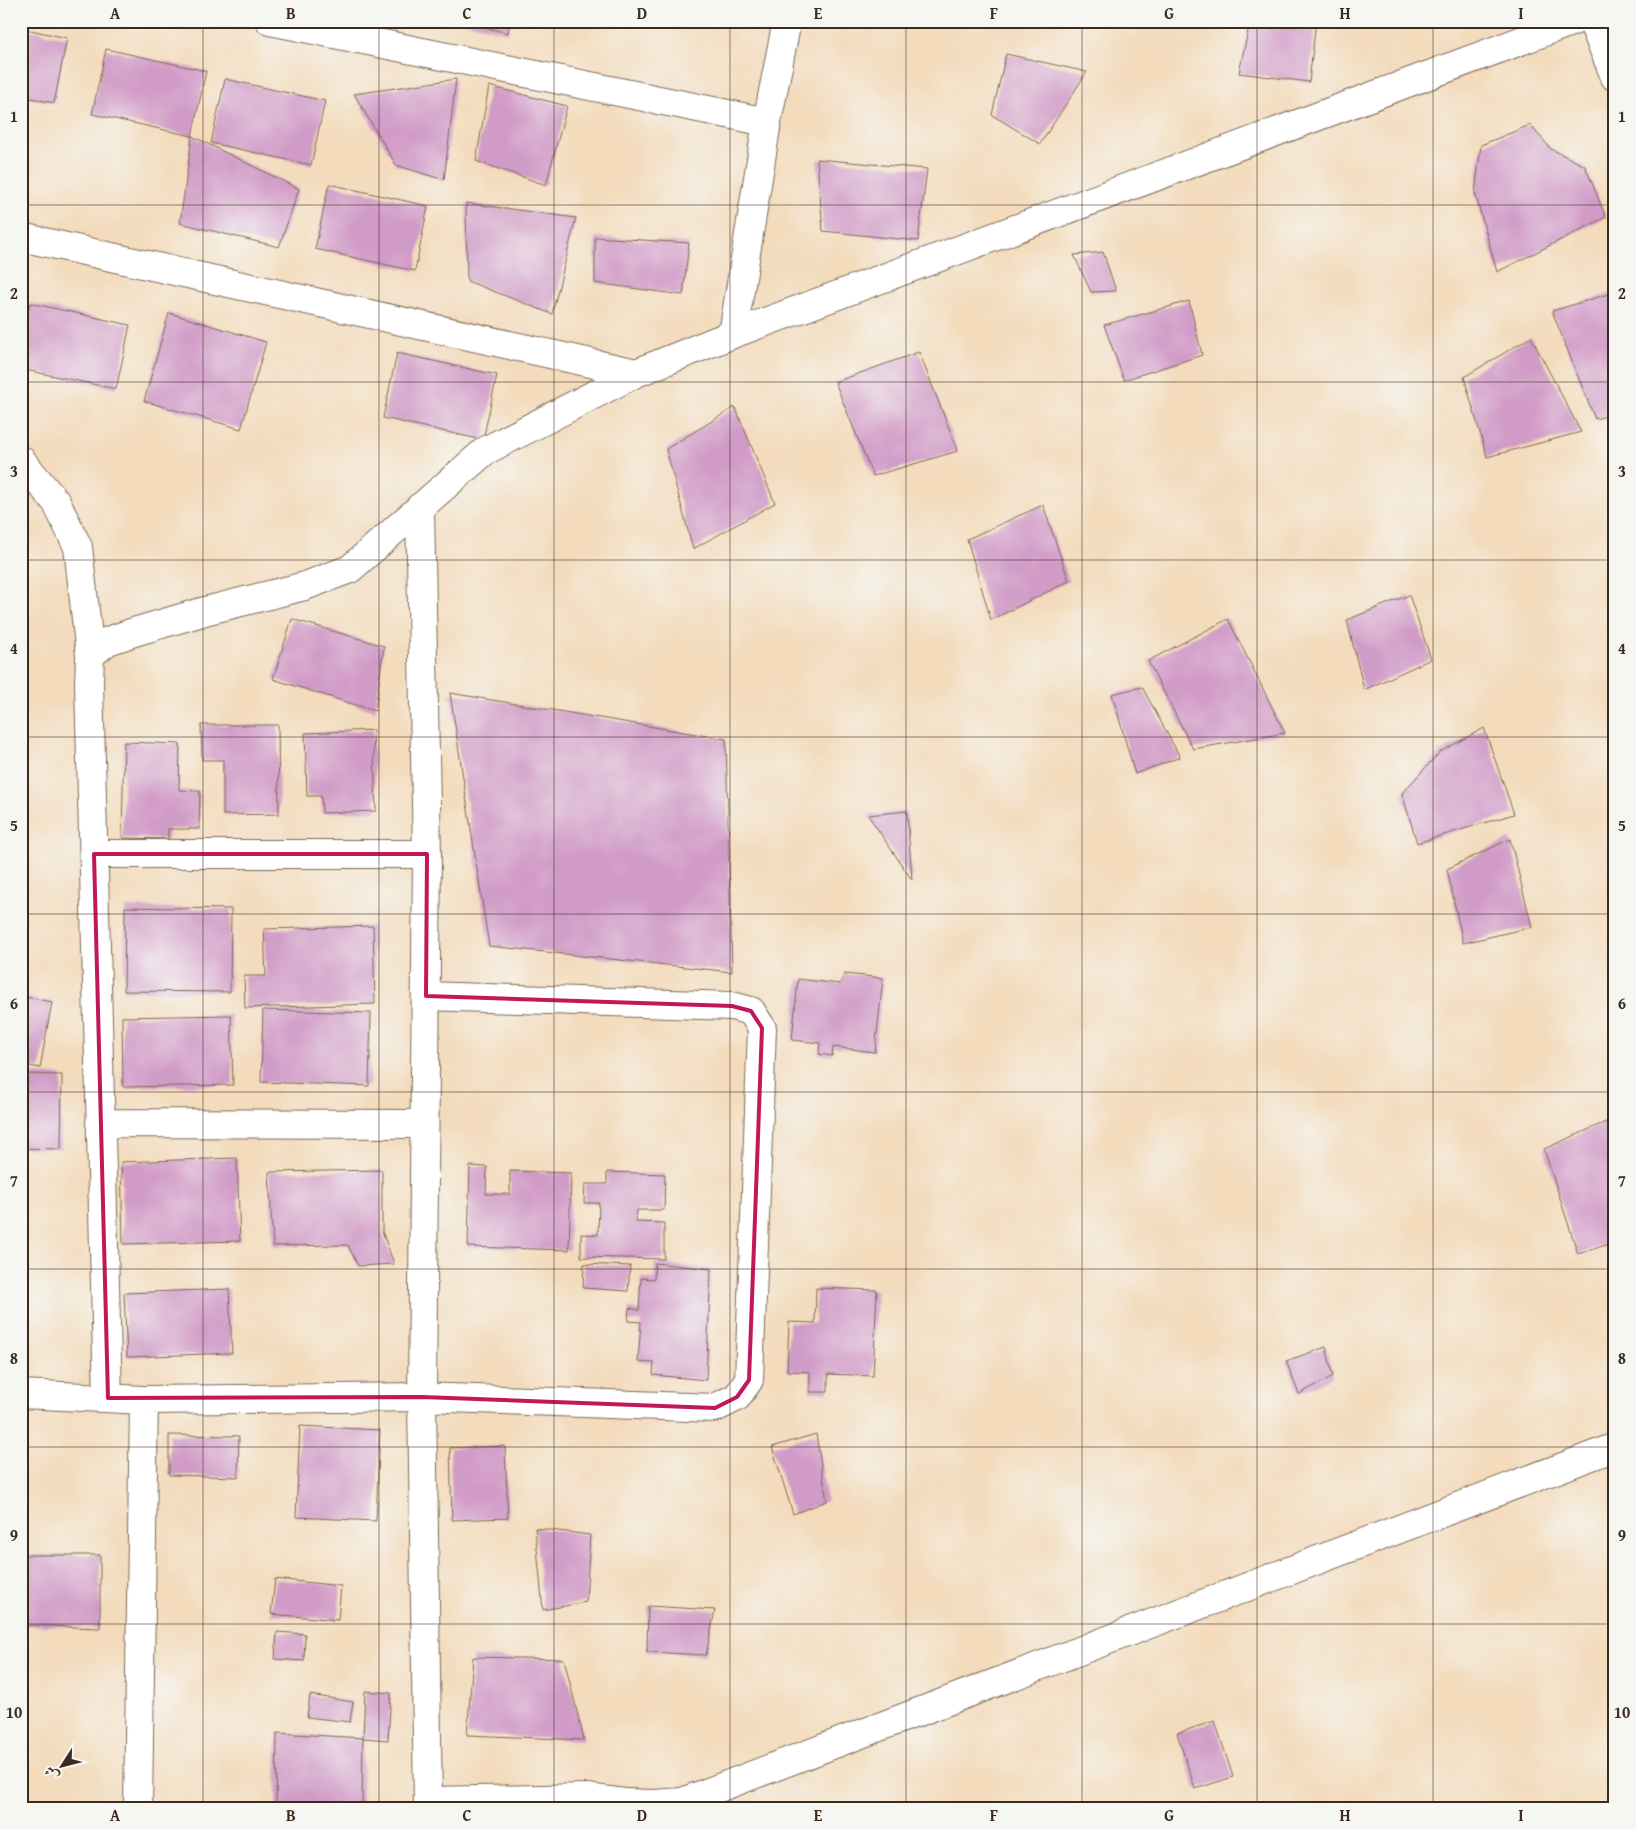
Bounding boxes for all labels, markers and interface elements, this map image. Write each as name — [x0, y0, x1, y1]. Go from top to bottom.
text: A — [110, 1, 121, 25]
text: B — [286, 1, 296, 25]
text: C — [462, 1, 472, 25]
text: D — [637, 1, 647, 25]
text: E — [814, 1, 823, 25]
text: F — [990, 1, 998, 25]
text: G — [1164, 1, 1174, 25]
text: H — [1339, 1, 1351, 25]
text: I — [1518, 1, 1524, 25]
text: 1 — [10, 104, 18, 128]
text: 1 — [1618, 104, 1626, 128]
text: 2 — [10, 281, 18, 305]
text: 2 — [1618, 281, 1626, 305]
text: 3 — [10, 459, 18, 483]
text: 3 — [1618, 459, 1626, 483]
text: 4 — [10, 636, 18, 660]
text: 4 — [1618, 636, 1626, 660]
text: 5 — [10, 813, 18, 837]
text: 5 — [1618, 813, 1626, 837]
text: 6 — [10, 991, 18, 1015]
text: 6 — [1618, 991, 1626, 1015]
text: 7 — [10, 1168, 18, 1192]
text: 7 — [1618, 1168, 1626, 1192]
text: 8 — [10, 1346, 18, 1370]
text: 8 — [1618, 1346, 1626, 1370]
text: 9 — [10, 1523, 18, 1547]
text: 9 — [1618, 1523, 1626, 1547]
text: 10 — [6, 1700, 22, 1724]
text: 10 — [1614, 1700, 1630, 1724]
north arrow — [38, 1742, 88, 1792]
text: ش — [39, 1762, 64, 1785]
text: A — [110, 1803, 121, 1827]
text: B — [286, 1803, 296, 1827]
text: C — [462, 1803, 472, 1827]
text: D — [637, 1803, 647, 1827]
text: E — [814, 1803, 823, 1827]
text: F — [990, 1803, 998, 1827]
text: G — [1164, 1803, 1174, 1827]
text: H — [1339, 1803, 1351, 1827]
text: I — [1518, 1803, 1524, 1827]

